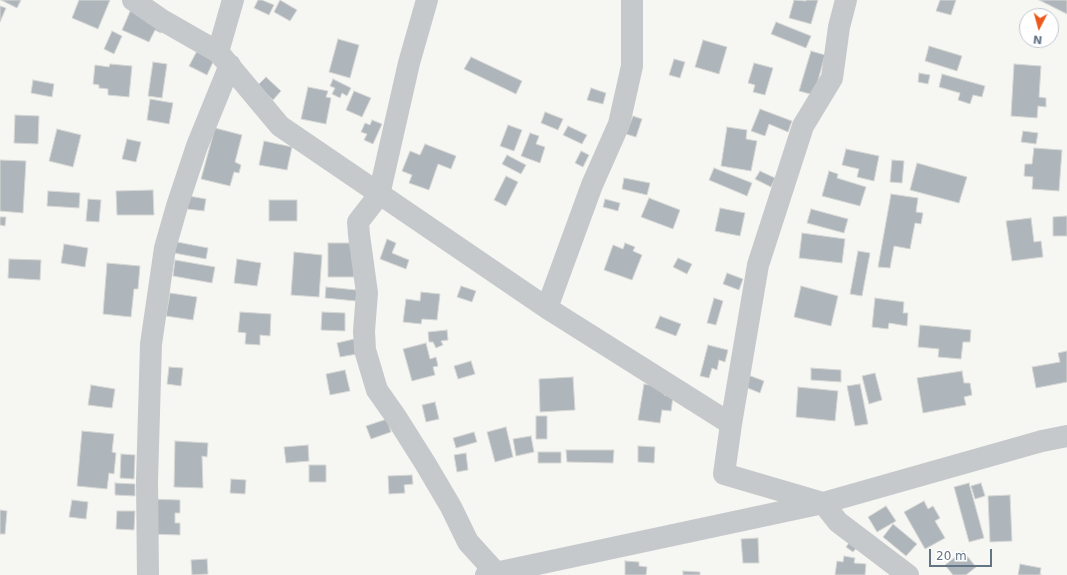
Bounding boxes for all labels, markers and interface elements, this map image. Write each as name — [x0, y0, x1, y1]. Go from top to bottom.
north arrow — [1019, 8, 1059, 48]
text: N — [1033, 32, 1043, 46]
scale bar — [931, 541, 994, 567]
text: 20 m — [936, 549, 967, 563]

